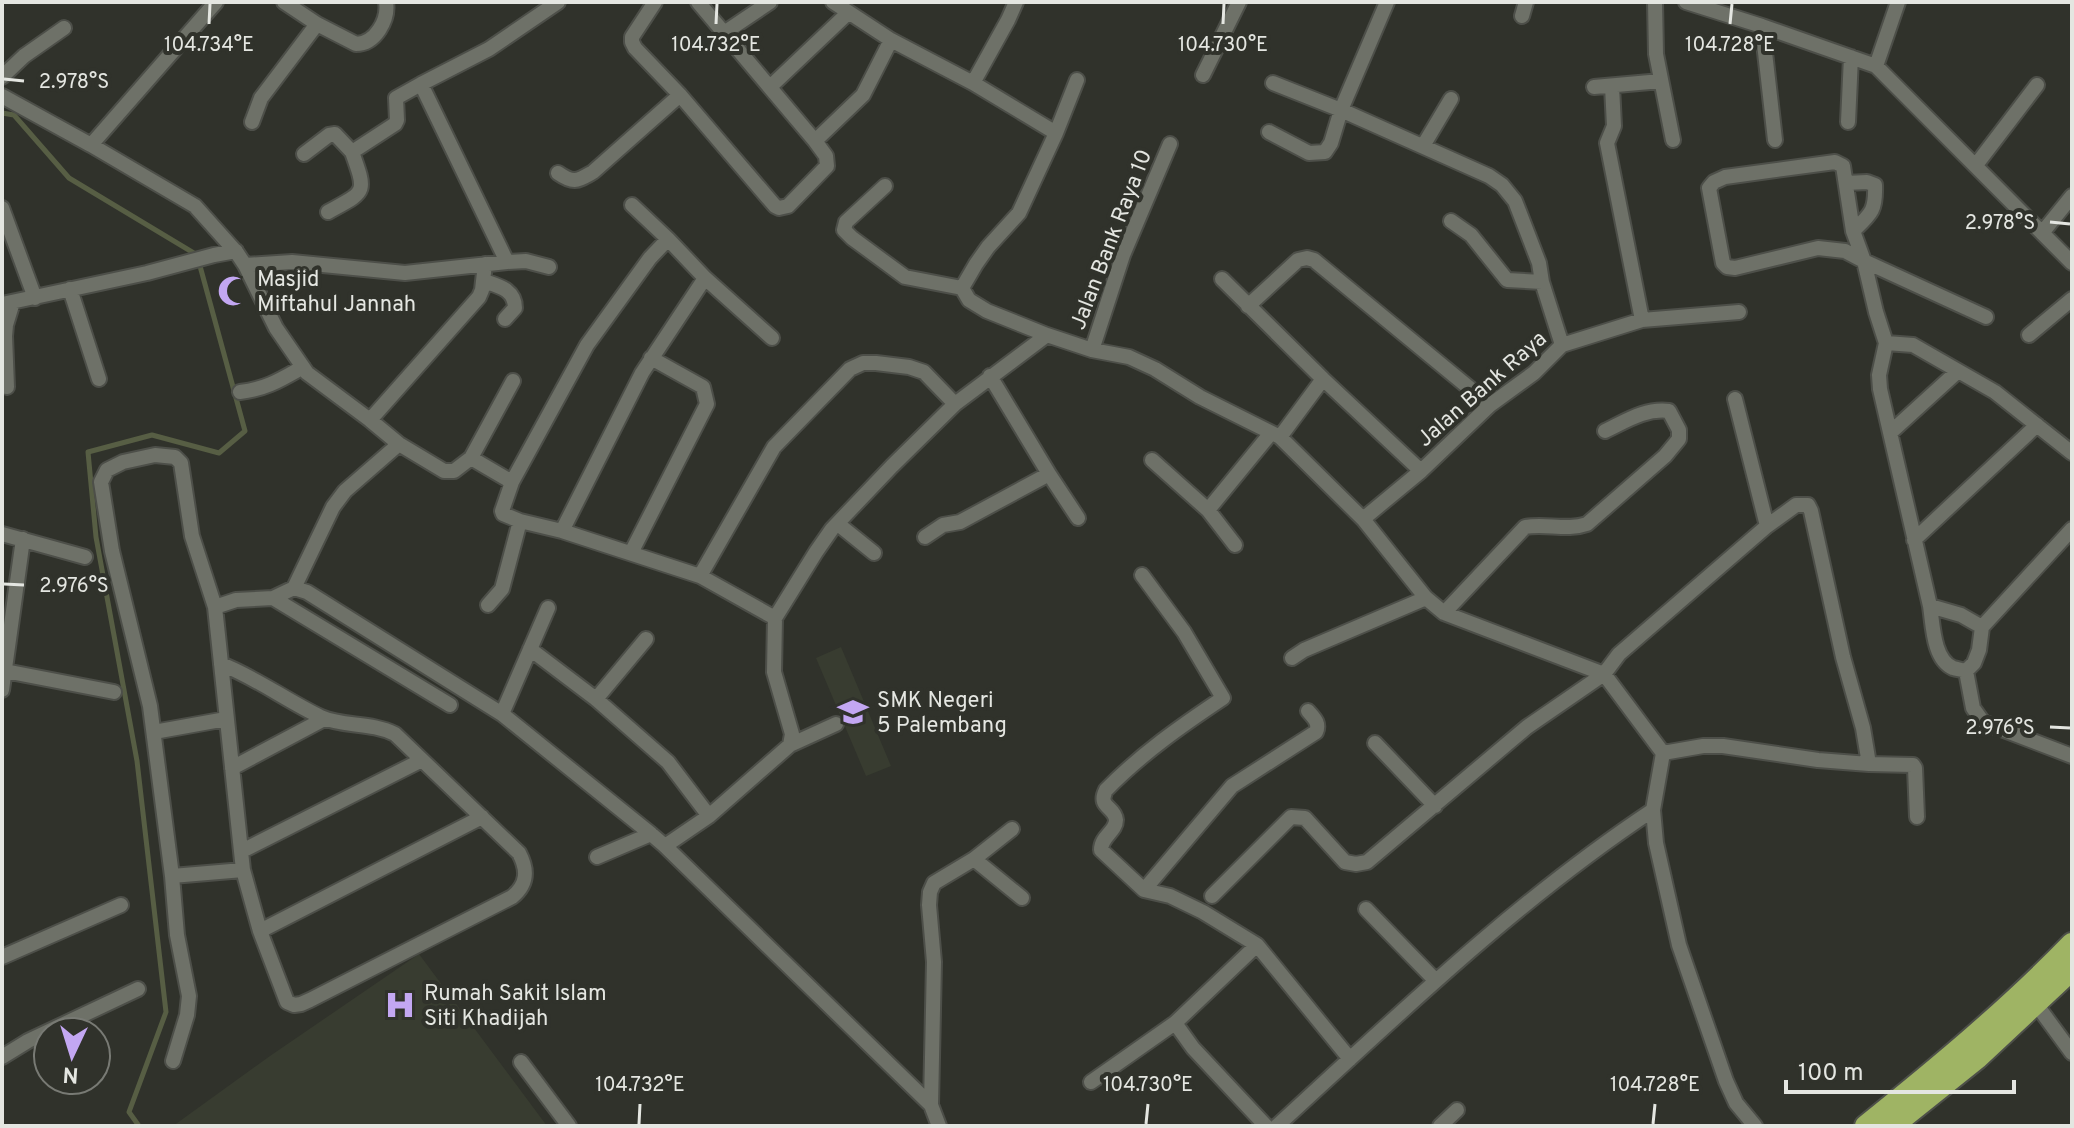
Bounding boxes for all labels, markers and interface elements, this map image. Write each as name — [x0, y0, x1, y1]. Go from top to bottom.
text: 104.734°E — [164, 33, 254, 59]
text: 104.732°E — [671, 33, 761, 59]
text: 104.730°E — [1178, 33, 1268, 59]
text: 104.728°E — [1685, 33, 1775, 59]
text: 2.978°S — [39, 70, 109, 96]
street label: Jalan Bank Raya 10 — [1066, 146, 1159, 334]
text: 2.978°S — [1965, 211, 2035, 237]
place label: Masjid Miftahul Jannah — [257, 267, 416, 319]
mosque icon: Masjid Miftahul Jannah — [216, 274, 250, 308]
street label: Jalan Bank Raya — [1412, 326, 1553, 454]
text: 2.976°S — [39, 574, 109, 600]
place label: SMK Negeri 5 Palembang — [877, 688, 1007, 740]
school or university icon: SMK Negeri 5 Palembang — [836, 695, 870, 729]
text: 2.976°S — [1965, 716, 2035, 742]
place label: Rumah Sakit Islam Siti Khadijah — [424, 981, 607, 1033]
hospital icon: Rumah Sakit Islam Siti Khadijah — [383, 988, 417, 1022]
north arrow — [32, 1016, 112, 1096]
scale bar — [1786, 1044, 2014, 1094]
text: N — [62, 1059, 80, 1087]
text: 100 m — [1798, 1059, 1864, 1089]
text: 104.732°E — [595, 1073, 685, 1099]
text: 104.730°E — [1103, 1073, 1193, 1099]
text: 104.728°E — [1610, 1073, 1700, 1099]

